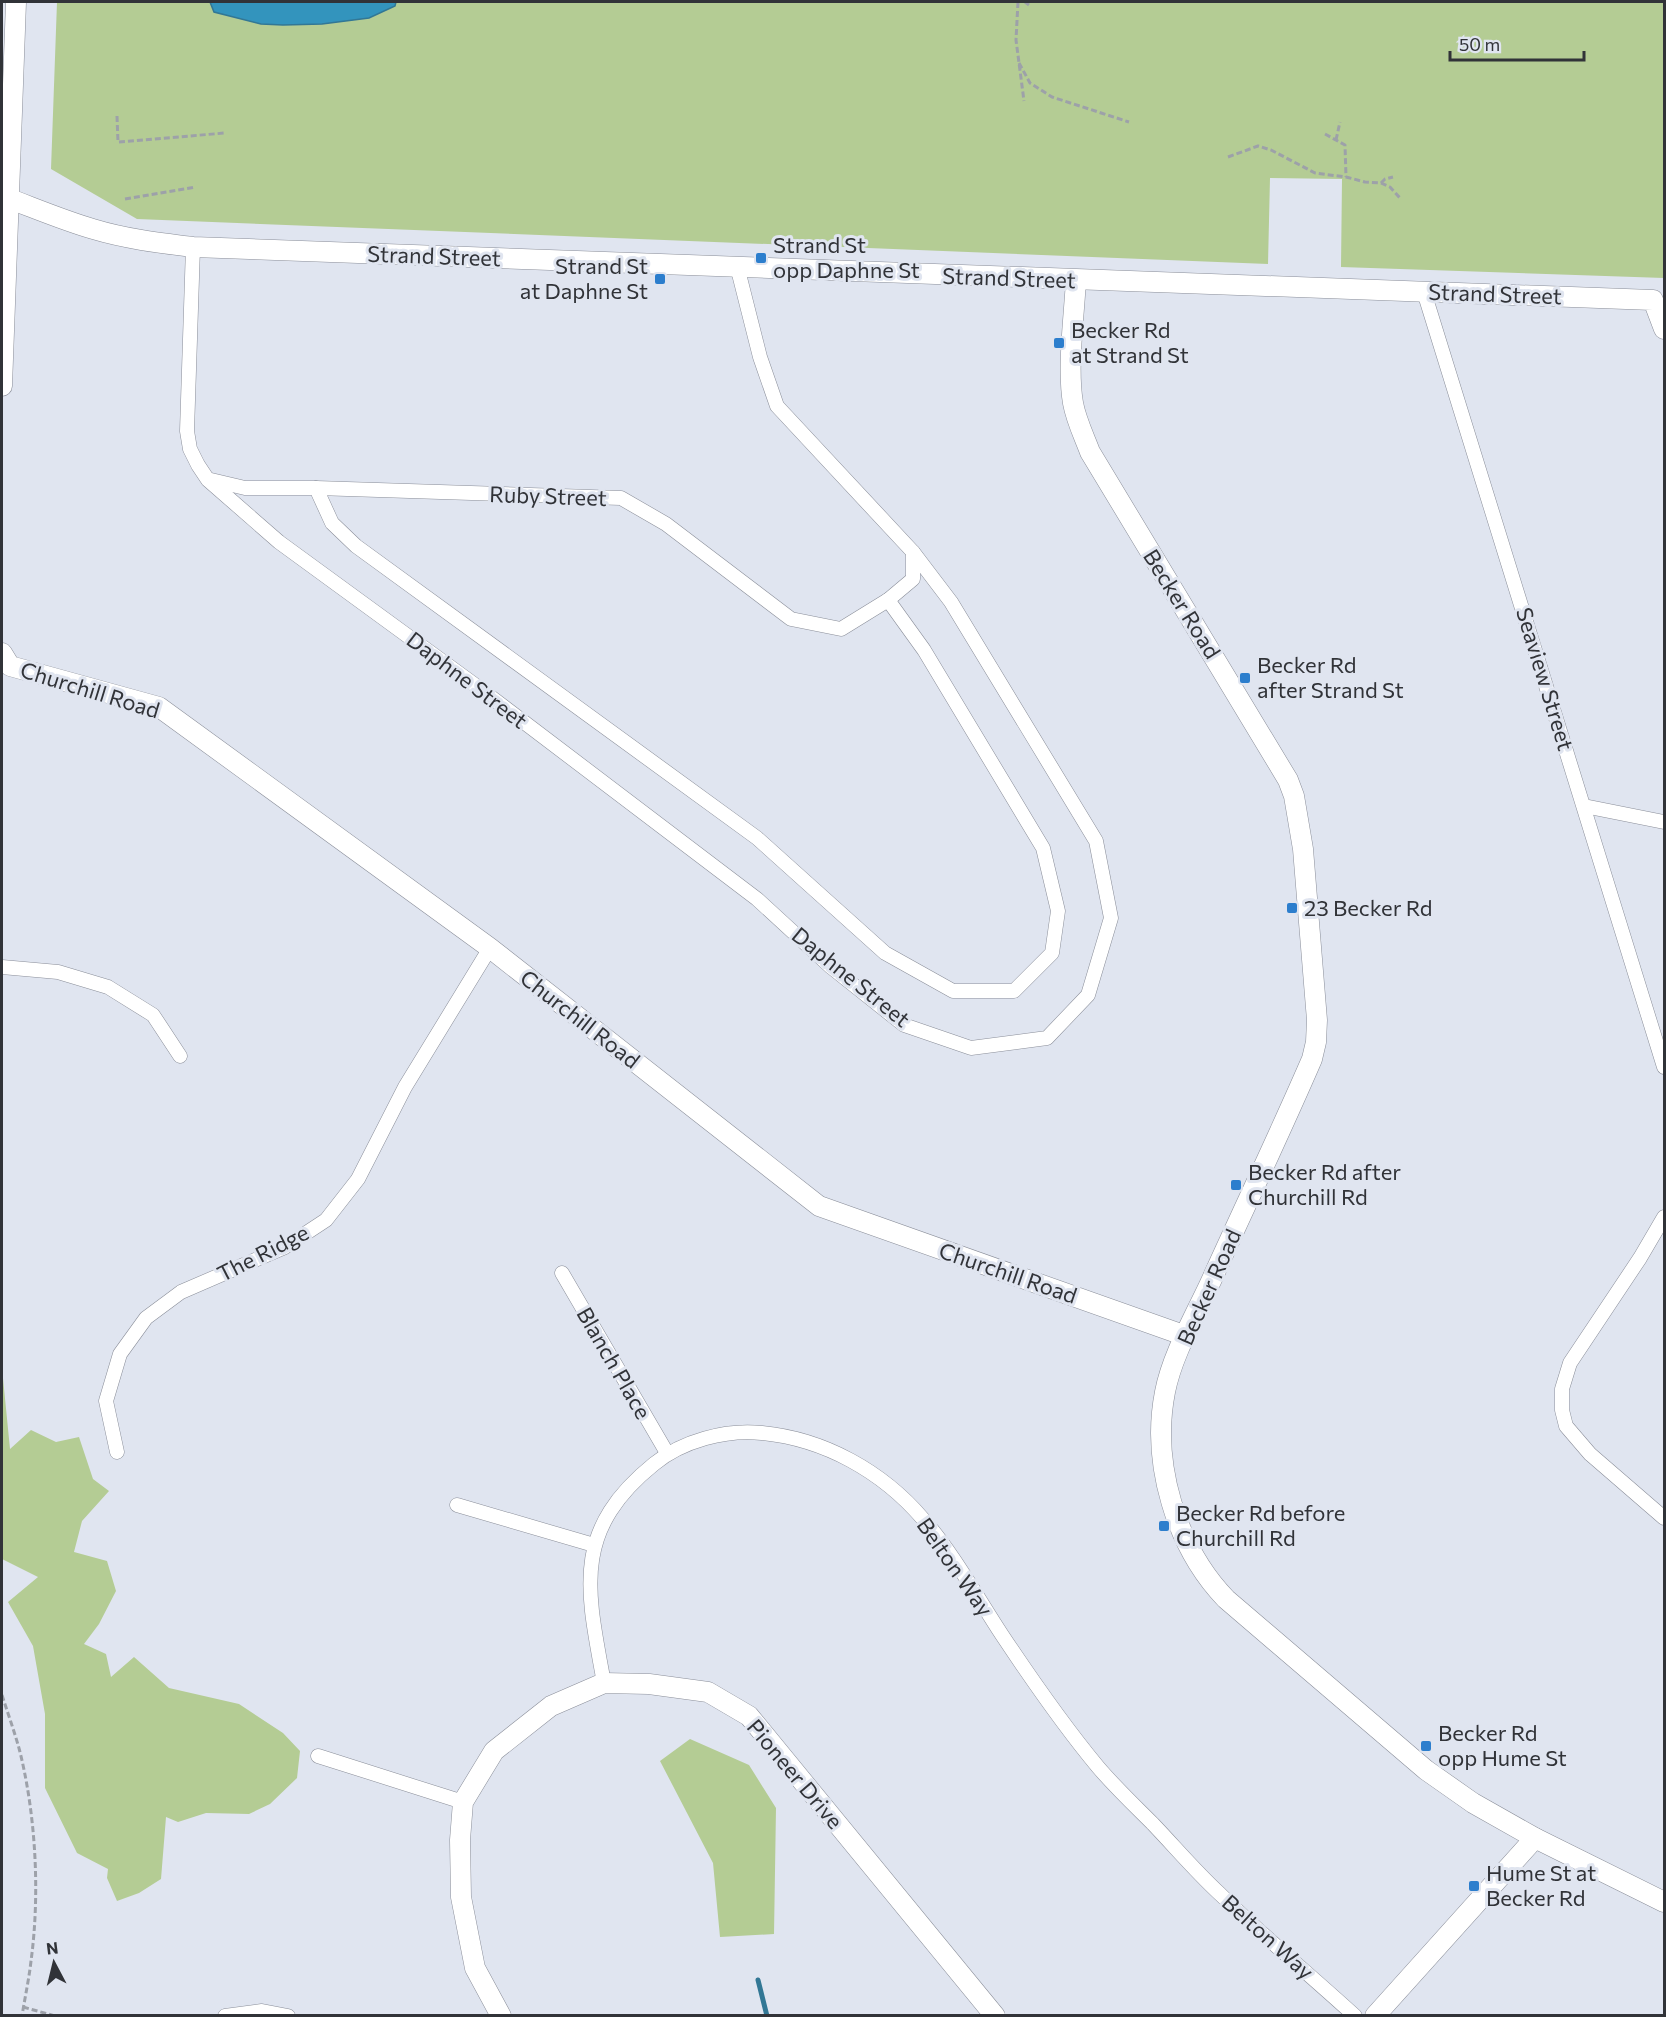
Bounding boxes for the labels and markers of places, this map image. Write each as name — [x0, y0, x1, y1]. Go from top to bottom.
place label: Strand St opp Daphne St — [773, 231, 920, 283]
marker: Strand St opp Daphne St — [754, 251, 768, 265]
place label: Strand St at Daphne St — [520, 252, 648, 304]
marker: Strand St at Daphne St — [653, 272, 667, 286]
place label: Becker Rd at Strand St — [1071, 316, 1189, 368]
marker: Becker Rd at Strand St — [1052, 336, 1066, 350]
place label: Becker Rd after Strand St — [1257, 651, 1404, 703]
marker: Becker Rd after Strand St — [1238, 671, 1252, 685]
place label: 23 Becker Rd — [1304, 894, 1432, 921]
marker: 23 Becker Rd — [1285, 901, 1299, 915]
place label: Becker Rd after Churchill Rd — [1248, 1158, 1401, 1210]
marker: Becker Rd after Churchill Rd — [1229, 1178, 1243, 1192]
place label: Becker Rd before Churchill Rd — [1176, 1499, 1345, 1551]
marker: Becker Rd before Churchill Rd — [1157, 1519, 1171, 1533]
place label: Becker Rd opp Hume St — [1438, 1719, 1567, 1771]
marker: Becker Rd opp Hume St — [1419, 1739, 1433, 1753]
place label: Hume St at Becker Rd — [1486, 1859, 1596, 1911]
marker: Hume St at Becker Rd — [1467, 1879, 1481, 1893]

